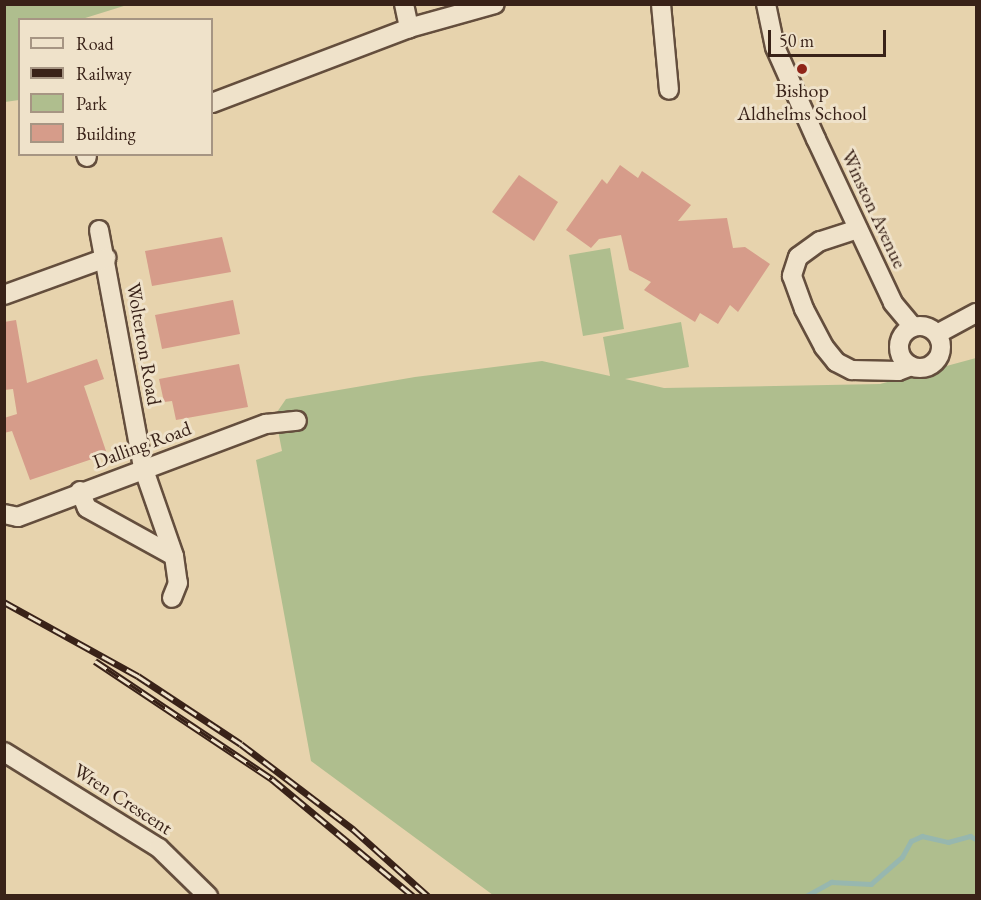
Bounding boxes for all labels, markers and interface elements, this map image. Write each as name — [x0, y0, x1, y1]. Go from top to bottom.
legend — [18, 18, 213, 156]
scale bar — [771, 18, 890, 56]
text: 50 m — [779, 29, 814, 52]
text: Road — [76, 32, 114, 55]
text: Railway — [76, 62, 132, 85]
marker: Bishop Aldhelms School — [795, 62, 809, 76]
place label: Bishop Aldhelms School — [737, 78, 867, 125]
text: Park — [76, 92, 107, 115]
text: Building — [76, 122, 136, 145]
street label: Winston Avenue — [836, 146, 912, 272]
street label: Wolterton Road — [121, 281, 167, 407]
street label: Dalling Road — [90, 416, 194, 474]
street label: Wren Crescent — [69, 758, 177, 840]

